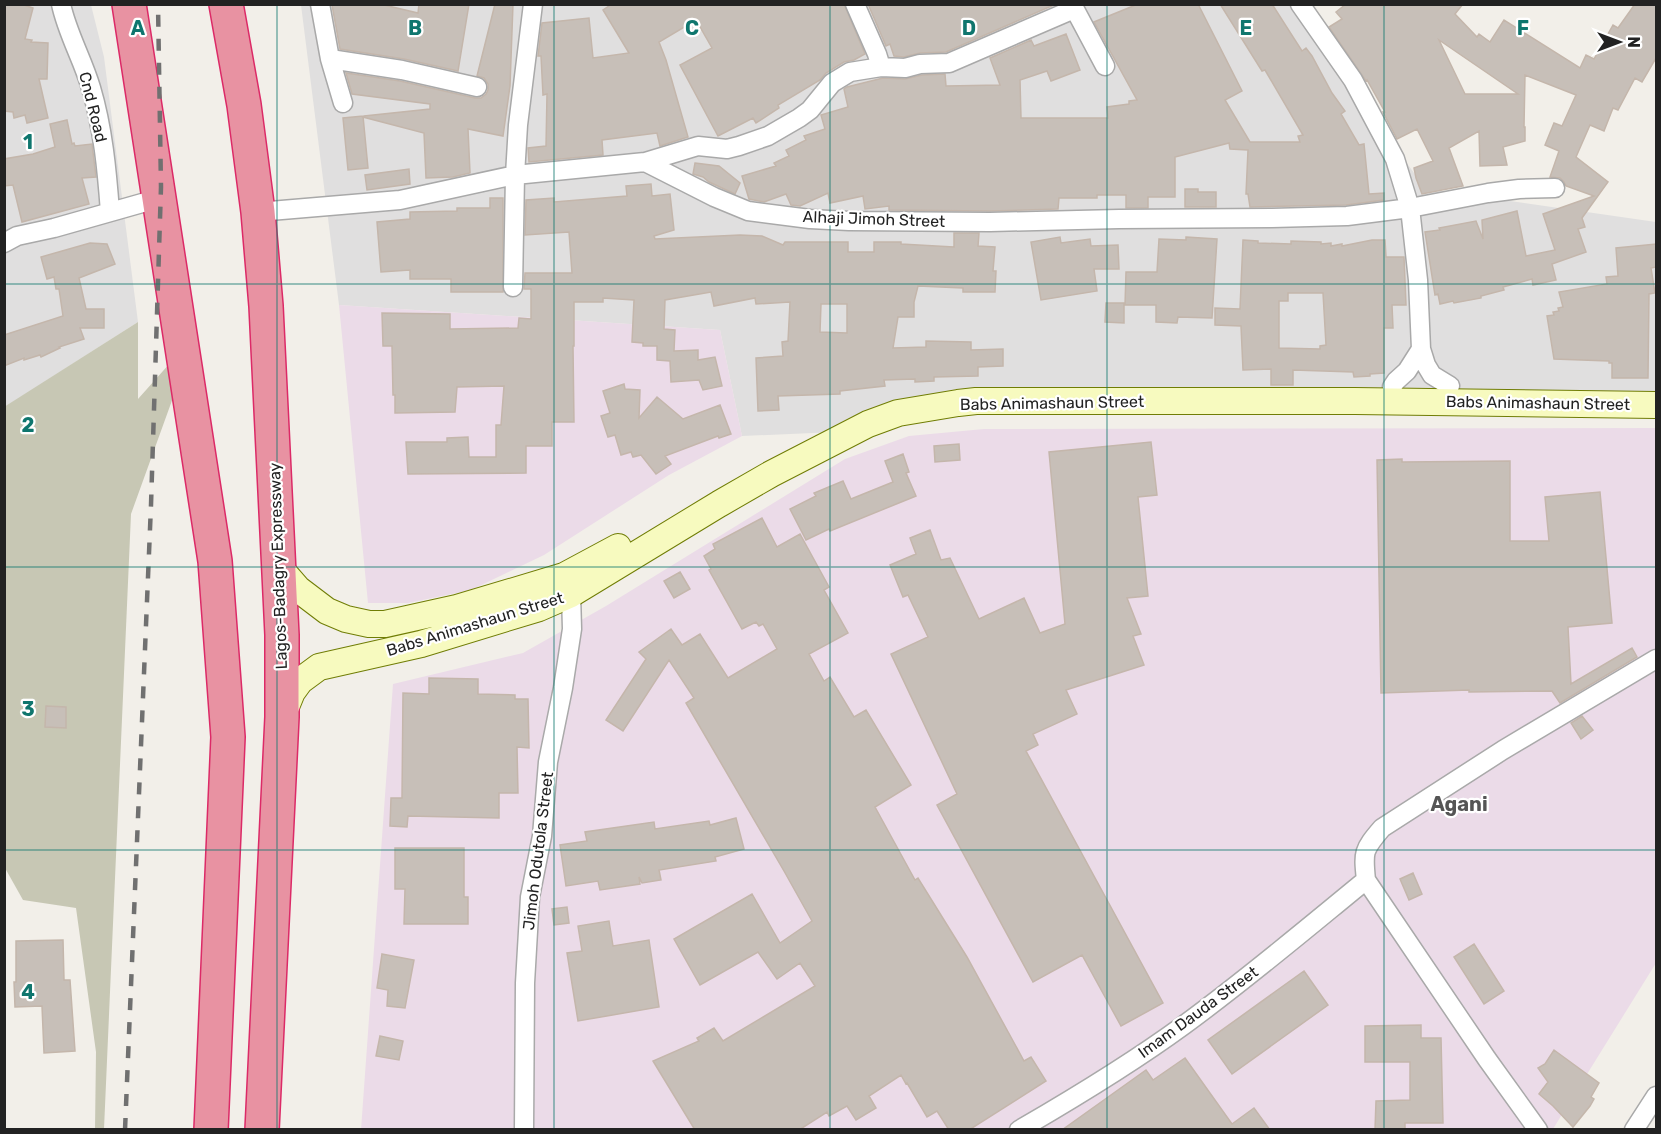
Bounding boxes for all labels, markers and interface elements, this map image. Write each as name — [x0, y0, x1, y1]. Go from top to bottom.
north arrow — [1589, 12, 1649, 72]
text: A — [131, 16, 146, 40]
text: B — [408, 16, 422, 40]
text: C — [685, 16, 699, 40]
text: D — [962, 16, 976, 40]
text: E — [1240, 16, 1252, 40]
text: F — [1517, 16, 1529, 40]
text: N — [1624, 36, 1643, 48]
street label: Cnd Road — [75, 70, 111, 144]
text: 1 — [23, 130, 33, 154]
street label: Alhaji Jimoh Street — [802, 207, 946, 231]
street label: Babs Animashaun Street — [960, 392, 1144, 414]
street label: Babs Animashaun Street — [1446, 392, 1630, 414]
text: 2 — [22, 413, 35, 437]
street label: Lagos-Badagry Expressway — [265, 462, 291, 670]
street label: Babs Animashaun Street — [384, 588, 566, 660]
text: 3 — [21, 697, 35, 721]
street label: Jimoh Odutola Street — [519, 771, 557, 931]
district label: Agani — [1430, 792, 1488, 816]
street label: Imam Dauda Street — [1134, 962, 1262, 1062]
text: 4 — [21, 980, 35, 1004]

